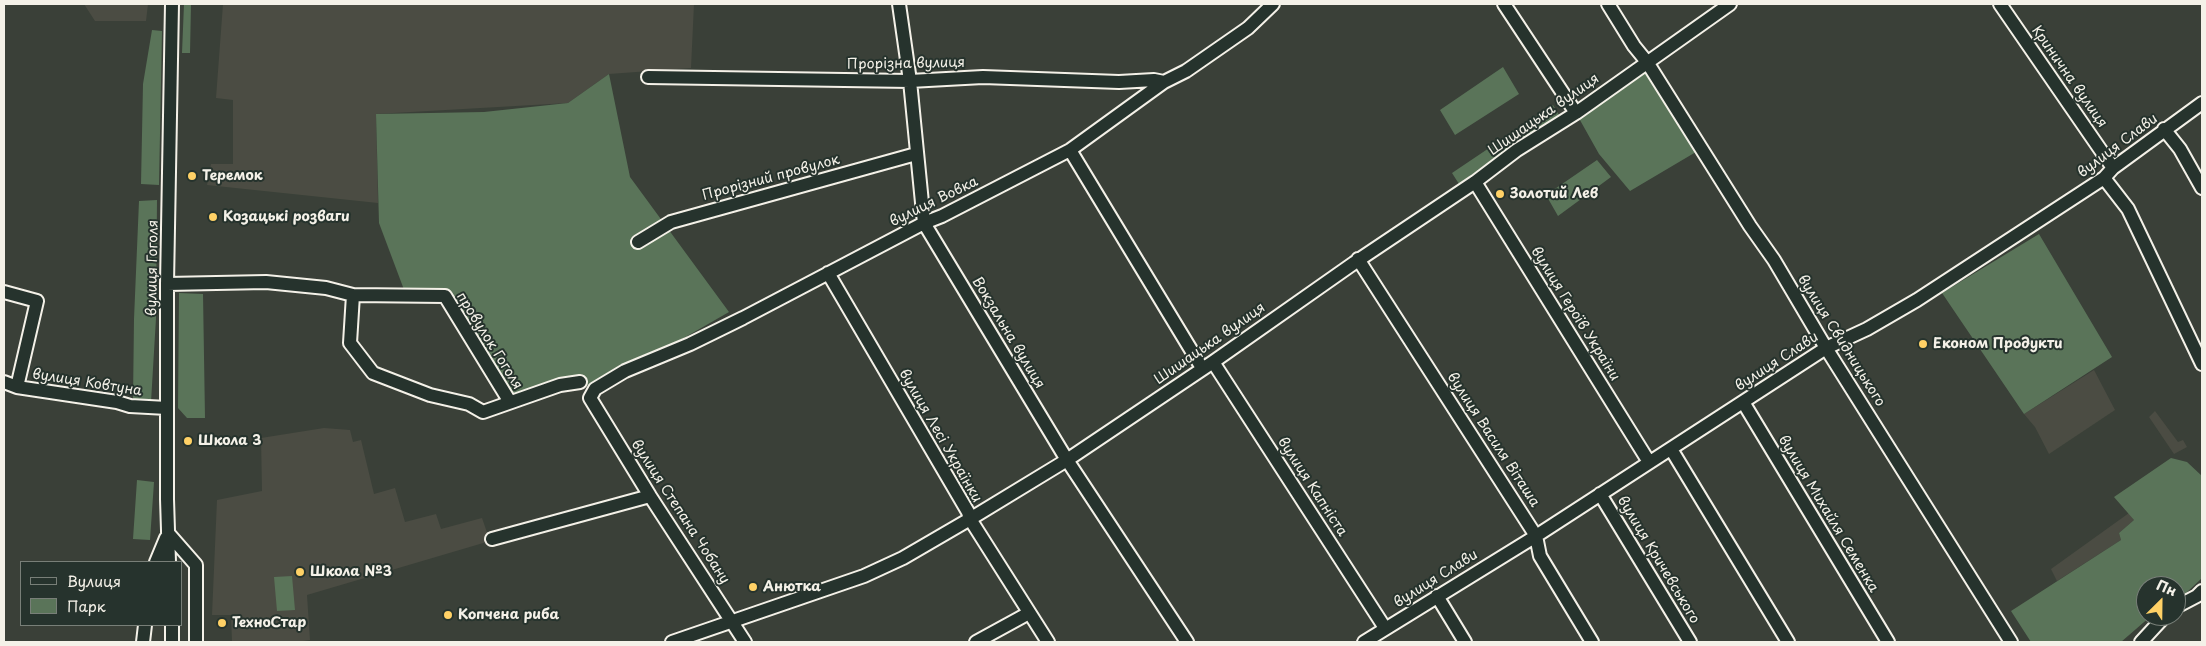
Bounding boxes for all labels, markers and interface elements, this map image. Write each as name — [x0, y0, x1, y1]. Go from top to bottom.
street label: Кринична вулиця — [2028, 23, 2110, 131]
street label: Прорізна вулиця — [847, 55, 965, 73]
street label: Шишацька вулиця — [1485, 70, 1603, 160]
street label: вулиця Слави — [2075, 110, 2161, 182]
street label: Прорізний провулок — [701, 152, 841, 204]
place label: Теремок — [202, 168, 263, 184]
marker: Теремок — [186, 170, 198, 182]
street label: вулиця Вовка — [887, 173, 981, 231]
place label: Золотий Лев — [1510, 186, 1598, 202]
marker: Золотий Лев — [1494, 188, 1506, 200]
place label: Козацькі розваги — [223, 209, 350, 225]
marker: Козацькі розваги — [207, 211, 219, 223]
street label: вулиця Гоголя — [144, 220, 162, 316]
street label: вулиця Героїв України — [1527, 244, 1623, 384]
street label: вулиця Свидницького — [1794, 272, 1888, 410]
street label: Вокзальна вулиця — [968, 274, 1048, 392]
street label: провулок Гоголя — [452, 289, 526, 393]
street label: Шишацька вулиця — [1151, 299, 1269, 389]
street label: вулиця Слави — [1732, 329, 1822, 395]
place label: Економ Продукти — [1933, 336, 2063, 352]
marker: Економ Продукти — [1917, 338, 1929, 350]
street label: вулиця Ковтуна — [31, 366, 143, 400]
street label: вулиця Лесі Українки — [895, 366, 985, 506]
street label: вулиця Василя Віташа — [1443, 370, 1543, 510]
street label: вулиця Михайля Семенка — [1774, 432, 1882, 596]
place label: Школа 3 — [198, 433, 261, 449]
street label: вулиця Капніста — [1274, 434, 1350, 540]
marker: Школа 3 — [182, 435, 194, 447]
street label: вулиця Степана Чобану — [627, 437, 733, 587]
street label: вулиця Кричевського — [1613, 493, 1703, 627]
street label: вулиця Слави — [1391, 546, 1481, 612]
legend — [20, 561, 182, 626]
place label: Школа №3 — [310, 564, 392, 580]
marker: Школа №3 — [294, 566, 306, 578]
text: Вулиця — [67, 569, 121, 592]
text: Пн — [2153, 574, 2180, 601]
north arrow — [2136, 576, 2186, 626]
place label: Анютка — [763, 579, 821, 595]
marker: Анютка — [747, 581, 759, 593]
text: Парк — [67, 594, 106, 617]
place label: Копчена риба — [458, 607, 559, 623]
marker: Копчена риба — [442, 609, 454, 621]
place label: ТехноСтар — [232, 615, 306, 631]
marker: ТехноСтар — [216, 617, 228, 629]

